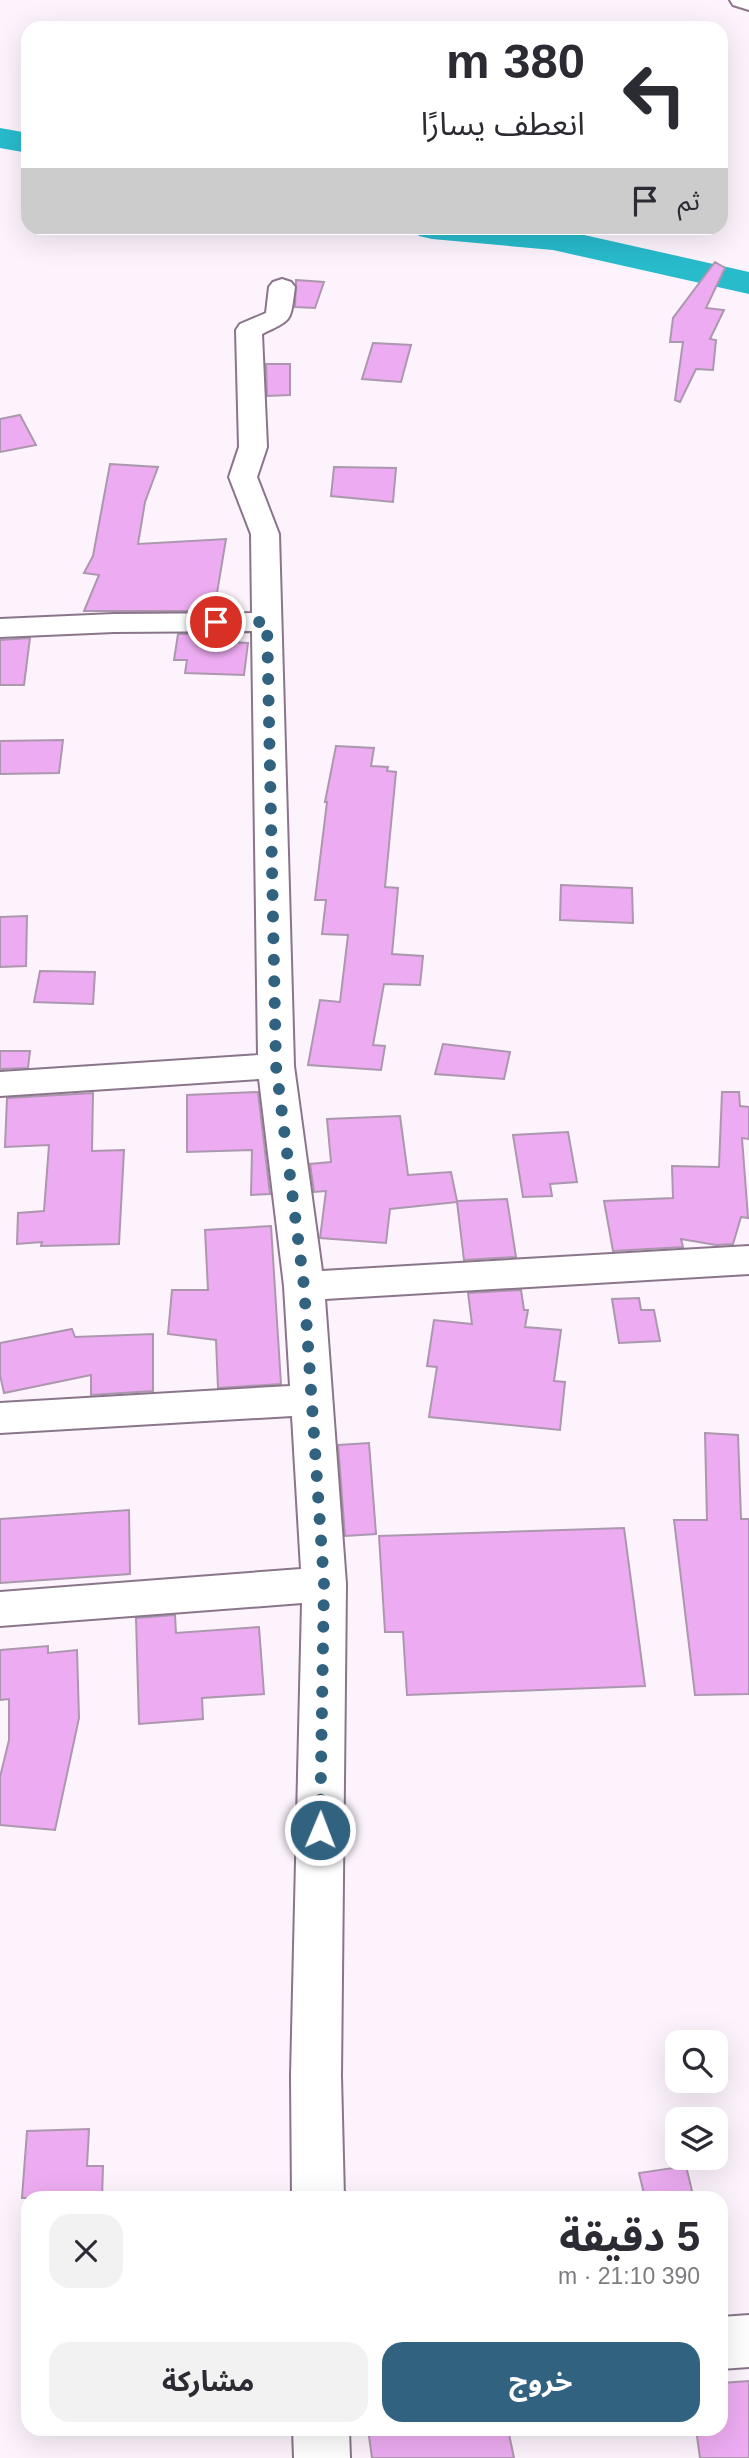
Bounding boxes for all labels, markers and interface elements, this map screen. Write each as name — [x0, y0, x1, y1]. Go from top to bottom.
text: 380 m — [446, 34, 585, 88]
icon: left — [609, 49, 700, 140]
text: انعطف يسارًا — [421, 106, 585, 142]
icon: arrive — [626, 182, 664, 220]
text: ثم — [678, 186, 700, 216]
pin — [186, 592, 246, 652]
icon: arrive — [197, 603, 235, 641]
position arrow — [283, 1793, 357, 1867]
map controls — [665, 2030, 728, 2170]
button: search — [665, 2030, 728, 2093]
button: layers — [665, 2107, 728, 2170]
text: 5 دقيقة — [559, 2213, 700, 2260]
button: close — [49, 2214, 123, 2288]
text: 390 m · 21:10 — [558, 2263, 700, 2289]
button: مشاركة — [49, 2342, 368, 2422]
button: خروج — [382, 2342, 700, 2422]

